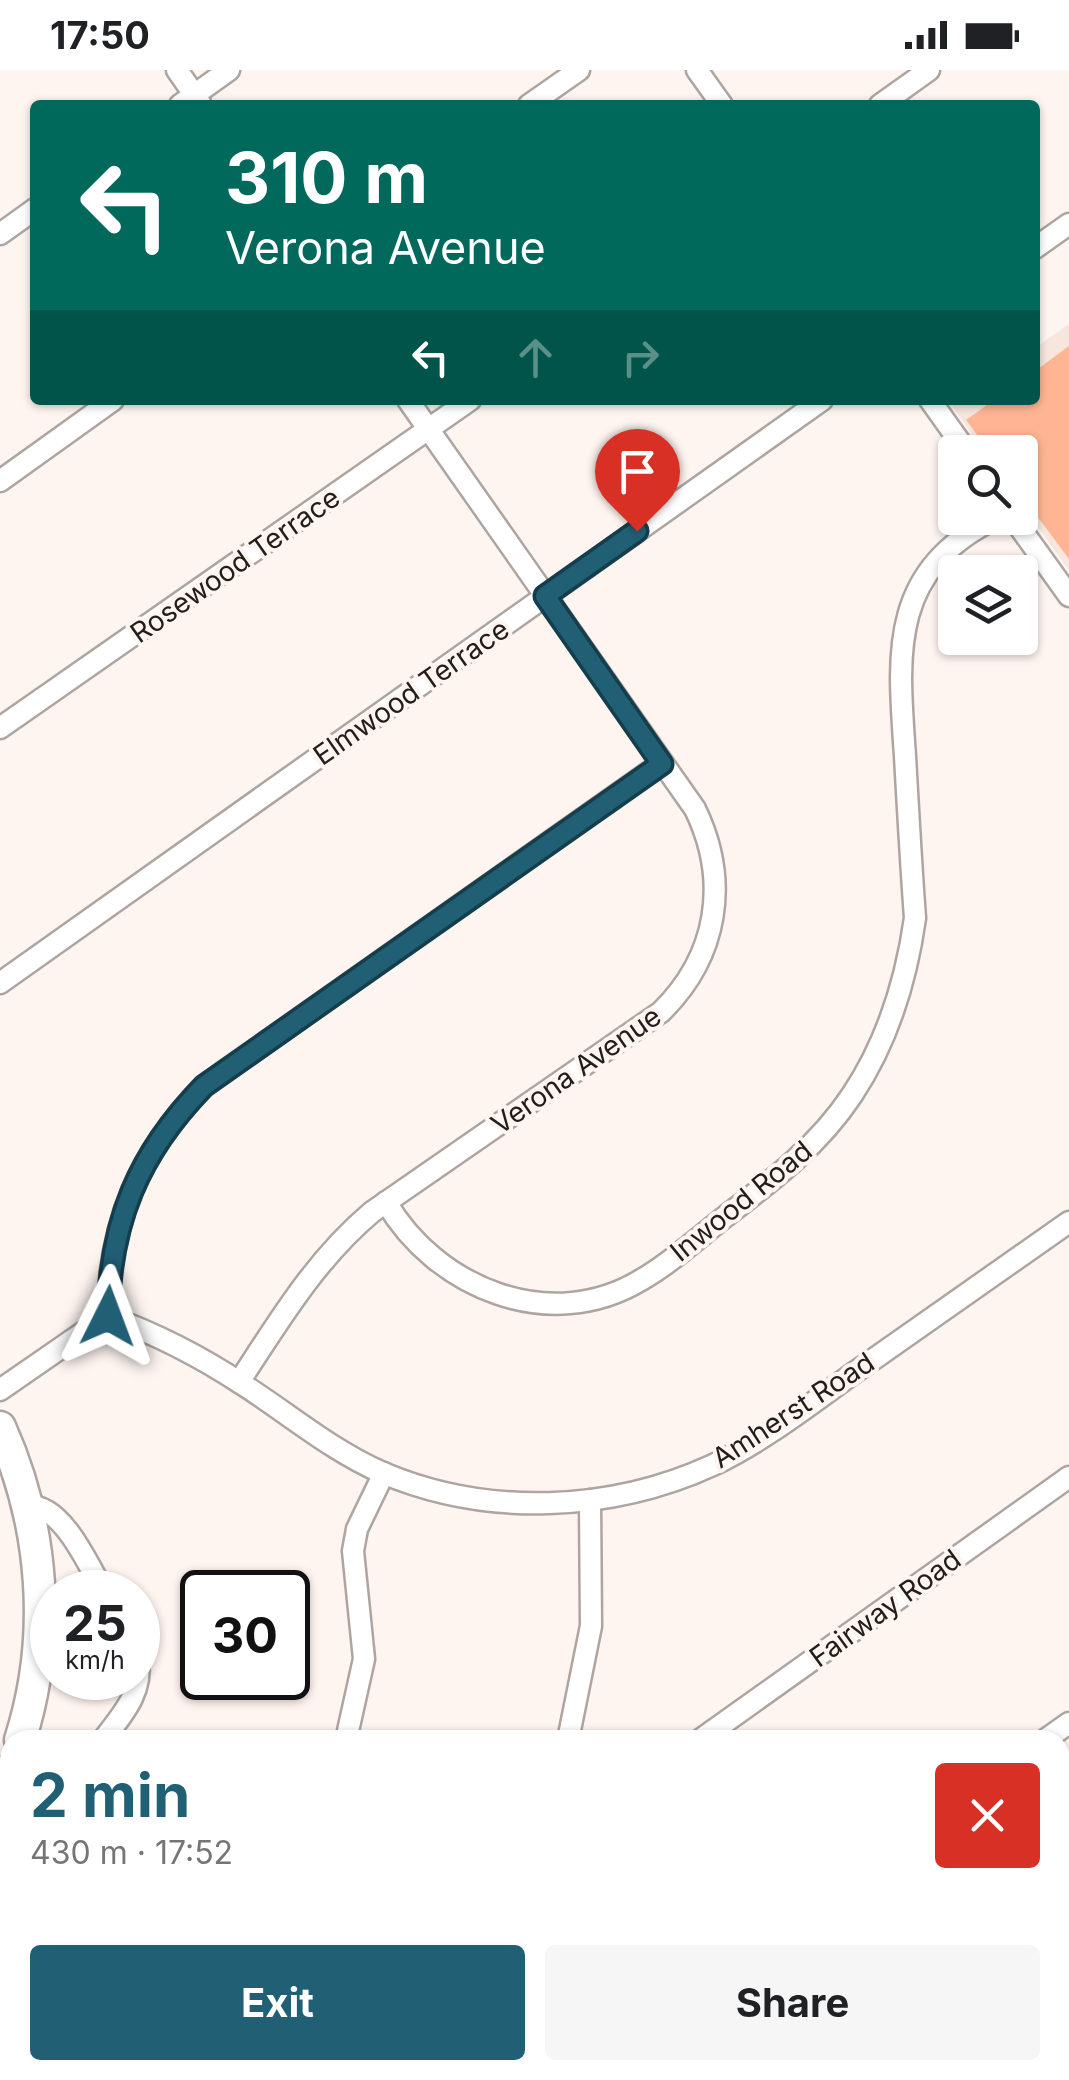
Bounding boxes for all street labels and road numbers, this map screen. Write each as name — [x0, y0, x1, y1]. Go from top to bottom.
street label: Rosewood Terrace — [124, 480, 346, 650]
street label: Elmwood Terrace — [307, 612, 515, 772]
street label: Verona Avenue — [485, 999, 667, 1141]
street label: Inwood Road — [663, 1133, 819, 1269]
street label: Amherst Road — [705, 1345, 881, 1475]
street label: Fairway Road — [803, 1542, 967, 1674]

